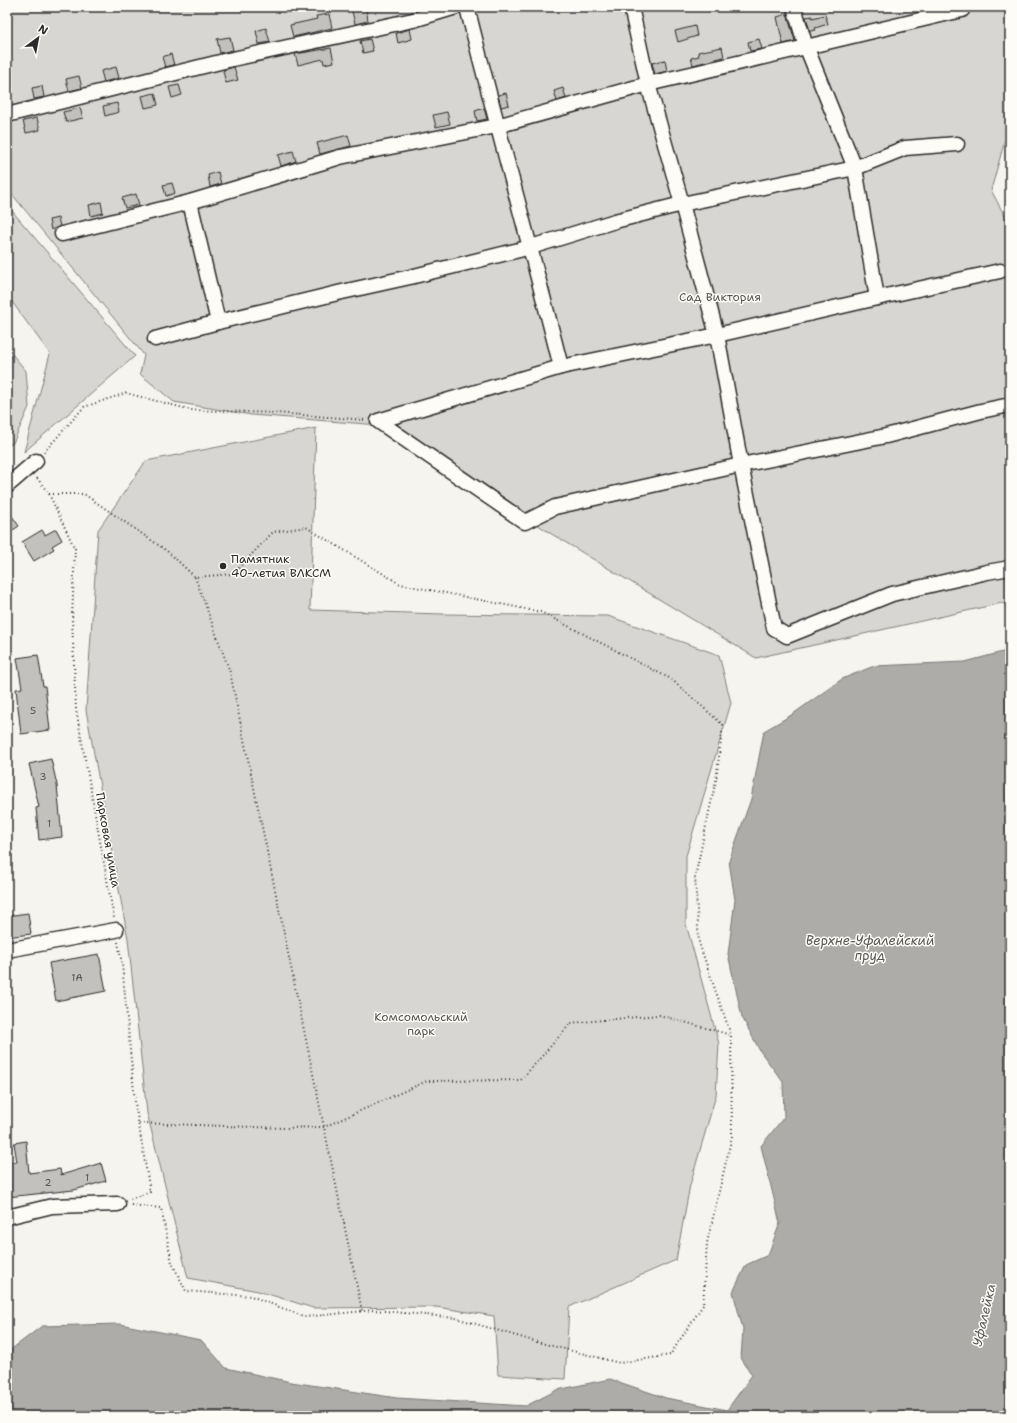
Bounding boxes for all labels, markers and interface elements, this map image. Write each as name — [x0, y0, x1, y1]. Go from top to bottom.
north arrow — [18, 18, 58, 58]
text: N — [35, 21, 51, 39]
park label: Сад Виктория — [679, 289, 761, 305]
place label: Памятник 40-летия ВЛКСМ — [231, 551, 331, 581]
marker: Памятник 40-летия ВЛКСМ — [218, 561, 228, 571]
house number: 5 — [30, 704, 36, 717]
house number: 3 — [40, 770, 47, 783]
street label: Парковая улица — [92, 791, 124, 889]
house number: 1 — [47, 817, 51, 830]
water label: Верхне-Уфалейский пруд — [806, 932, 934, 964]
house number: 1А — [71, 971, 83, 984]
park label: Комсомольский парк — [374, 1009, 468, 1039]
house number: 1 — [85, 1171, 89, 1184]
house number: 2 — [45, 1176, 52, 1189]
water label: Уфалейка — [969, 1282, 999, 1348]

